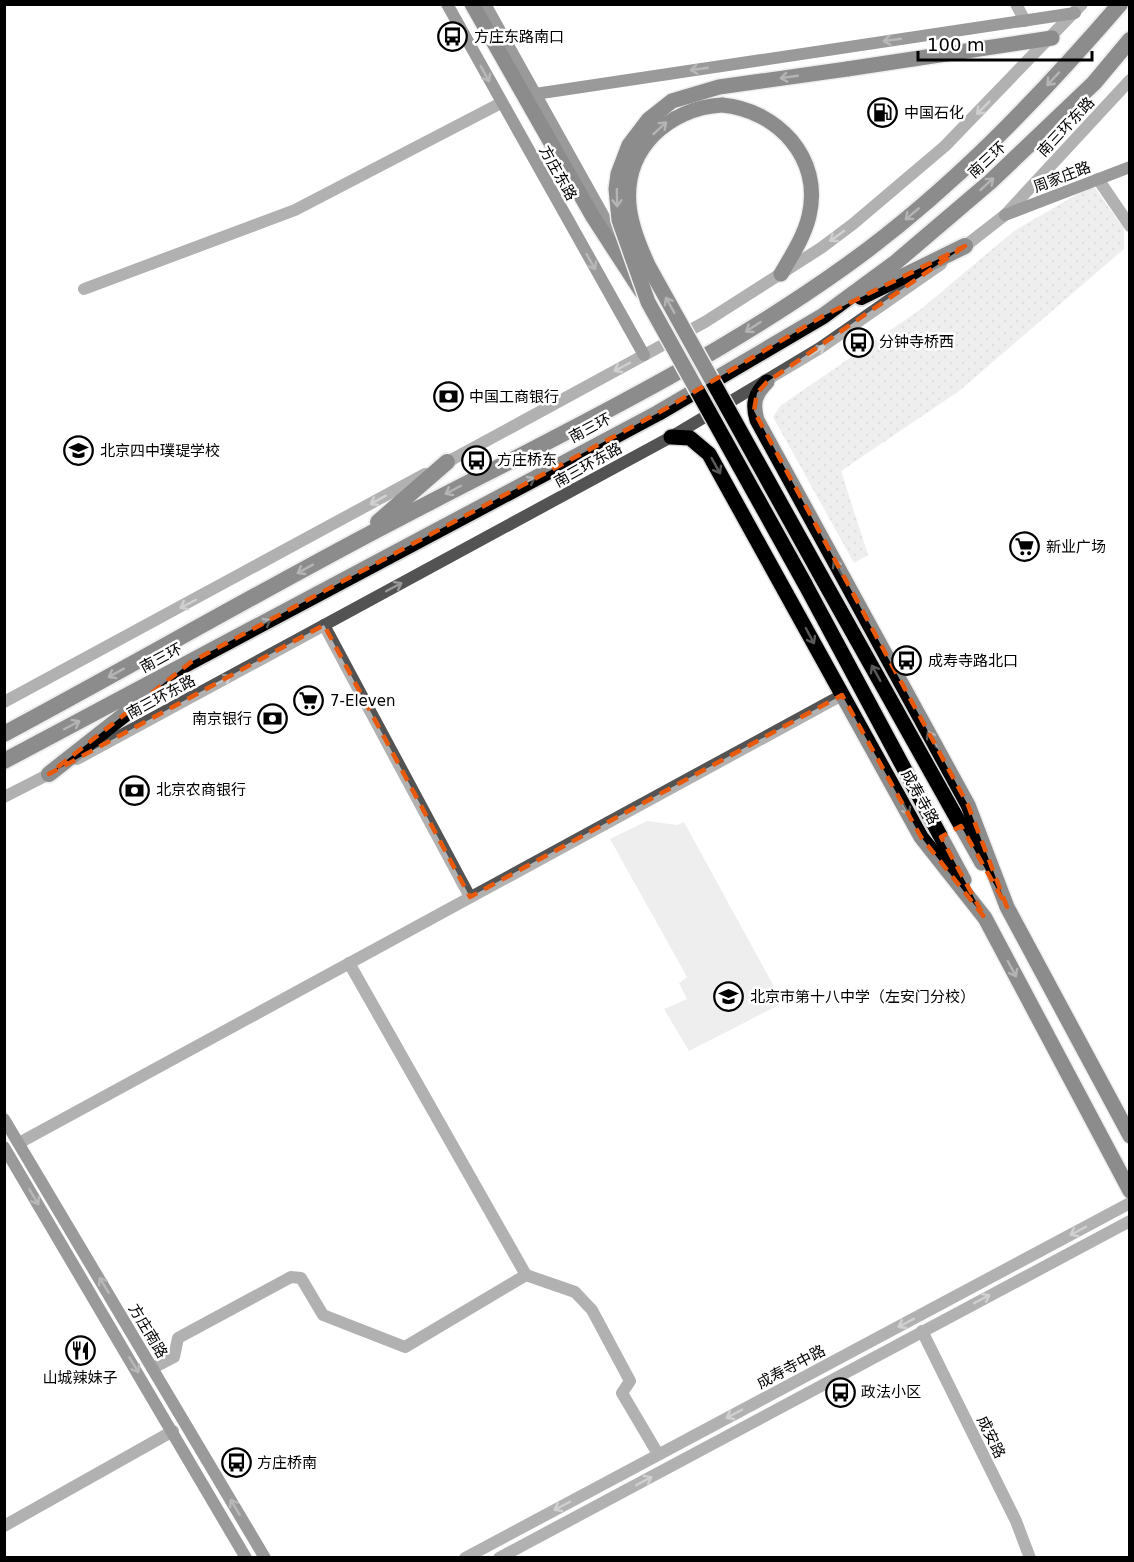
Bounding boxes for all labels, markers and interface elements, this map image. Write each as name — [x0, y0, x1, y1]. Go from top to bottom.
bus stop icon: 方庄东路南口 — [437, 21, 469, 53]
scale bar — [918, 24, 1092, 62]
place label: 方庄东路南口 — [474, 28, 564, 46]
text: 100 m — [927, 34, 985, 55]
one-way arrow — [883, 35, 903, 46]
one-way arrow — [690, 64, 710, 75]
one-way arrow — [479, 65, 491, 82]
one-way arrow — [779, 72, 799, 83]
one-way arrow — [1046, 72, 1060, 87]
street label: 南三环东路 — [1034, 93, 1098, 161]
fuel station icon: 中国石化 — [867, 97, 899, 129]
one-way arrow — [976, 100, 991, 115]
place label: 中国石化 — [904, 104, 964, 122]
one-way arrow — [653, 121, 668, 135]
street label: 南三环 — [964, 138, 1010, 182]
street label: 方庄东路 — [536, 142, 580, 204]
street label: 周家庄路 — [1031, 158, 1093, 196]
one-way arrow — [979, 177, 994, 191]
one-way arrow — [611, 187, 622, 207]
one-way arrow — [904, 207, 920, 220]
one-way arrow — [829, 230, 845, 242]
one-way arrow — [586, 253, 597, 271]
one-way arrow — [663, 297, 675, 314]
one-way arrow — [745, 321, 762, 333]
bus stop icon: 分钟寺桥西 — [842, 326, 874, 358]
place label: 分钟寺桥西 — [879, 333, 954, 351]
one-way arrow — [808, 344, 825, 356]
one-way arrow — [614, 361, 631, 373]
bank icon: 中国工商银行 — [432, 381, 464, 413]
place label: 中国工商银行 — [469, 388, 559, 406]
street label: 南三环 — [566, 409, 614, 447]
school or university icon: 北京四中璞瑅学校 — [63, 435, 95, 467]
street label: 南三环东路 — [551, 439, 625, 491]
place label: 北京四中璞瑅学校 — [100, 442, 220, 460]
bus stop icon: 方庄桥东 — [460, 444, 492, 476]
place label: 方庄桥东 — [497, 451, 557, 469]
one-way arrow — [710, 457, 722, 474]
one-way arrow — [518, 476, 536, 487]
one-way arrow — [445, 484, 462, 496]
one-way arrow — [370, 494, 387, 506]
supermarket icon: 新业广场 — [1009, 531, 1041, 563]
place label: 新业广场 — [1046, 538, 1106, 556]
one-way arrow — [832, 560, 843, 578]
one-way arrow — [297, 564, 315, 575]
one-way arrow — [385, 581, 402, 593]
one-way arrow — [180, 599, 198, 610]
one-way arrow — [254, 618, 271, 630]
one-way arrow — [805, 627, 816, 645]
street label: 南三环 — [137, 639, 185, 677]
bus stop icon: 成寿寺路北口 — [891, 645, 923, 677]
place label: 成寿寺路北口 — [928, 652, 1018, 670]
one-way arrow — [870, 665, 882, 682]
one-way arrow — [108, 667, 125, 679]
street label: 南三环东路 — [124, 671, 198, 723]
one-way arrow — [213, 674, 231, 685]
supermarket icon: 7-Eleven — [293, 685, 325, 717]
place label: 7-Eleven — [330, 692, 395, 710]
bank icon: 南京银行 — [257, 703, 289, 735]
place label: 南京银行 — [192, 710, 252, 728]
one-way arrow — [63, 719, 80, 731]
one-way arrow — [926, 731, 938, 748]
street label: 成寿寺路 — [898, 766, 942, 828]
bank icon: 北京农商银行 — [119, 774, 151, 806]
place label: 北京农商银行 — [156, 781, 246, 799]
one-way arrow — [899, 798, 911, 815]
one-way arrow — [1007, 960, 1018, 978]
school or university icon: 北京市第十八中学（左安门分校） — [713, 981, 745, 1013]
place label: 北京市第十八中学（左安门分校） — [750, 988, 975, 1006]
one-way arrow — [29, 1188, 41, 1205]
one-way arrow — [1070, 1225, 1087, 1237]
one-way arrow — [97, 1277, 109, 1294]
one-way arrow — [973, 1293, 990, 1305]
street label: 方庄南路 — [125, 1301, 171, 1361]
one-way arrow — [898, 1318, 916, 1329]
restaurant icon: 山城辣妹子 — [64, 1335, 96, 1367]
street label: 成寿寺中路 — [754, 1341, 828, 1393]
one-way arrow — [128, 1356, 140, 1373]
place label: 山城辣妹子 — [42, 1369, 118, 1387]
bus stop icon: 政法小区 — [824, 1376, 856, 1408]
place label: 政法小区 — [861, 1383, 921, 1401]
one-way arrow — [726, 1408, 743, 1420]
street label: 成安路 — [973, 1413, 1009, 1461]
bus stop icon: 方庄桥南 — [220, 1447, 252, 1479]
place label: 方庄桥南 — [257, 1454, 317, 1472]
one-way arrow — [634, 1474, 652, 1486]
one-way arrow — [229, 1499, 241, 1516]
one-way arrow — [554, 1500, 571, 1512]

